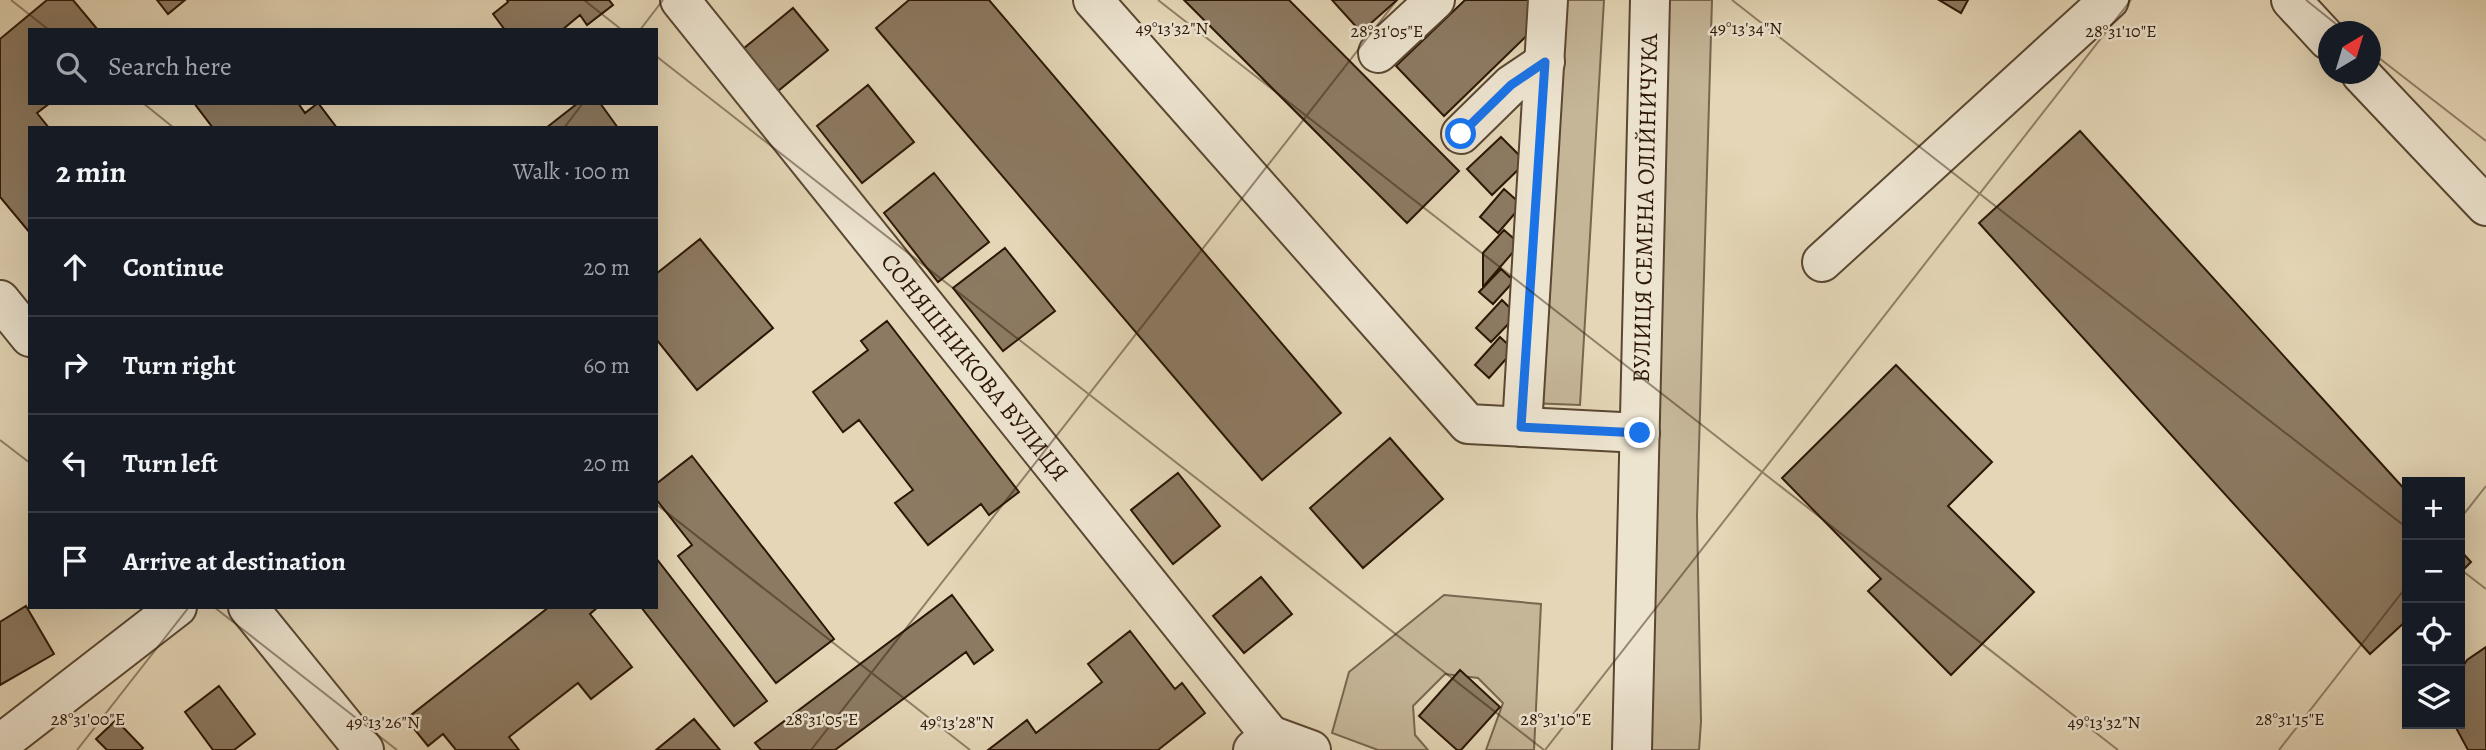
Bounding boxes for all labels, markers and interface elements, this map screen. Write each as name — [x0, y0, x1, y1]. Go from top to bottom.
text: 49°13'32"N — [1136, 16, 1209, 40]
text: 49°13'34"N — [1710, 16, 1782, 40]
text: 28°31'05"E — [1351, 19, 1423, 43]
text: 28°31'10"E — [2085, 19, 2157, 43]
north arrow — [2318, 21, 2381, 84]
search box — [28, 28, 658, 105]
street label: ВУЛИЦЯ СЕМЕНА ОЛІЙНИЧУКА — [1625, 32, 1665, 383]
icon: search — [52, 48, 90, 86]
text: Search here — [108, 49, 232, 84]
route start — [1445, 118, 1476, 149]
text: 2 min — [56, 152, 126, 192]
text: Walk · 100 m — [513, 156, 630, 187]
street label: СОНЯШНИКОВА ВУЛИЦЯ — [874, 247, 1076, 488]
icon: ahead — [56, 248, 94, 286]
text: Continue — [123, 250, 224, 285]
text: 20 m — [583, 252, 630, 283]
icon: right — [56, 346, 94, 384]
text: Turn right — [123, 348, 236, 383]
text: 60 m — [583, 350, 630, 381]
route end — [1624, 417, 1655, 448]
icon: left — [56, 444, 94, 482]
text: Turn left — [123, 446, 218, 481]
text: 20 m — [583, 448, 630, 479]
map controls — [2402, 477, 2465, 729]
button: + — [2402, 477, 2465, 540]
button: − — [2402, 540, 2465, 603]
icon: arrive — [56, 542, 94, 580]
text: Arrive at destination — [123, 544, 346, 579]
button: locate — [2402, 603, 2465, 666]
button: layers — [2402, 666, 2465, 729]
text: 28°31'00"E — [51, 707, 125, 731]
text: 28°31'05"E — [786, 707, 858, 731]
text: 28°31'10"E — [1520, 707, 1592, 731]
text: 28°31'15"E — [2255, 707, 2325, 731]
text: 49°13'26"N — [346, 710, 420, 734]
text: 49°13'28"N — [920, 710, 994, 734]
text: 49°13'32"N — [2068, 710, 2141, 734]

